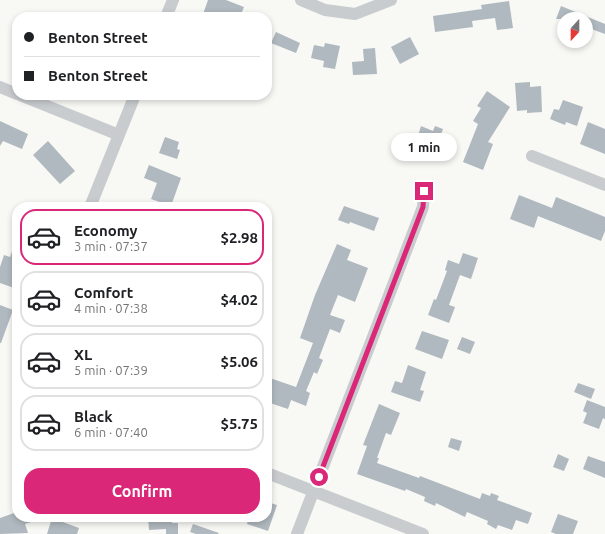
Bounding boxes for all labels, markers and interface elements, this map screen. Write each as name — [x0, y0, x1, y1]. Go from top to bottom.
north arrow — [557, 12, 593, 48]
map controls — [557, 12, 593, 48]
text: Benton Street — [48, 29, 148, 46]
text: Benton Street — [48, 67, 148, 84]
callout: 1 min — [391, 133, 457, 161]
text: 1 min — [408, 140, 440, 154]
route end — [415, 182, 433, 200]
icon: car — [26, 219, 62, 255]
text: Economy — [74, 222, 138, 239]
text: $2.98 — [220, 229, 258, 246]
text: 3 min · 07:37 — [74, 239, 148, 253]
icon: car — [26, 281, 62, 317]
text: Comfort — [74, 284, 133, 301]
text: $4.02 — [220, 291, 258, 308]
text: 4 min · 07:38 — [74, 301, 148, 315]
icon: car — [26, 343, 62, 379]
text: XL — [74, 346, 92, 363]
text: $5.06 — [220, 353, 258, 370]
text: 5 min · 07:39 — [74, 363, 148, 377]
icon: car — [26, 405, 62, 441]
text: Black — [74, 408, 113, 425]
text: $5.75 — [220, 415, 258, 432]
text: 6 min · 07:40 — [74, 425, 148, 439]
button: Confirm — [24, 468, 260, 514]
route start — [310, 468, 328, 486]

